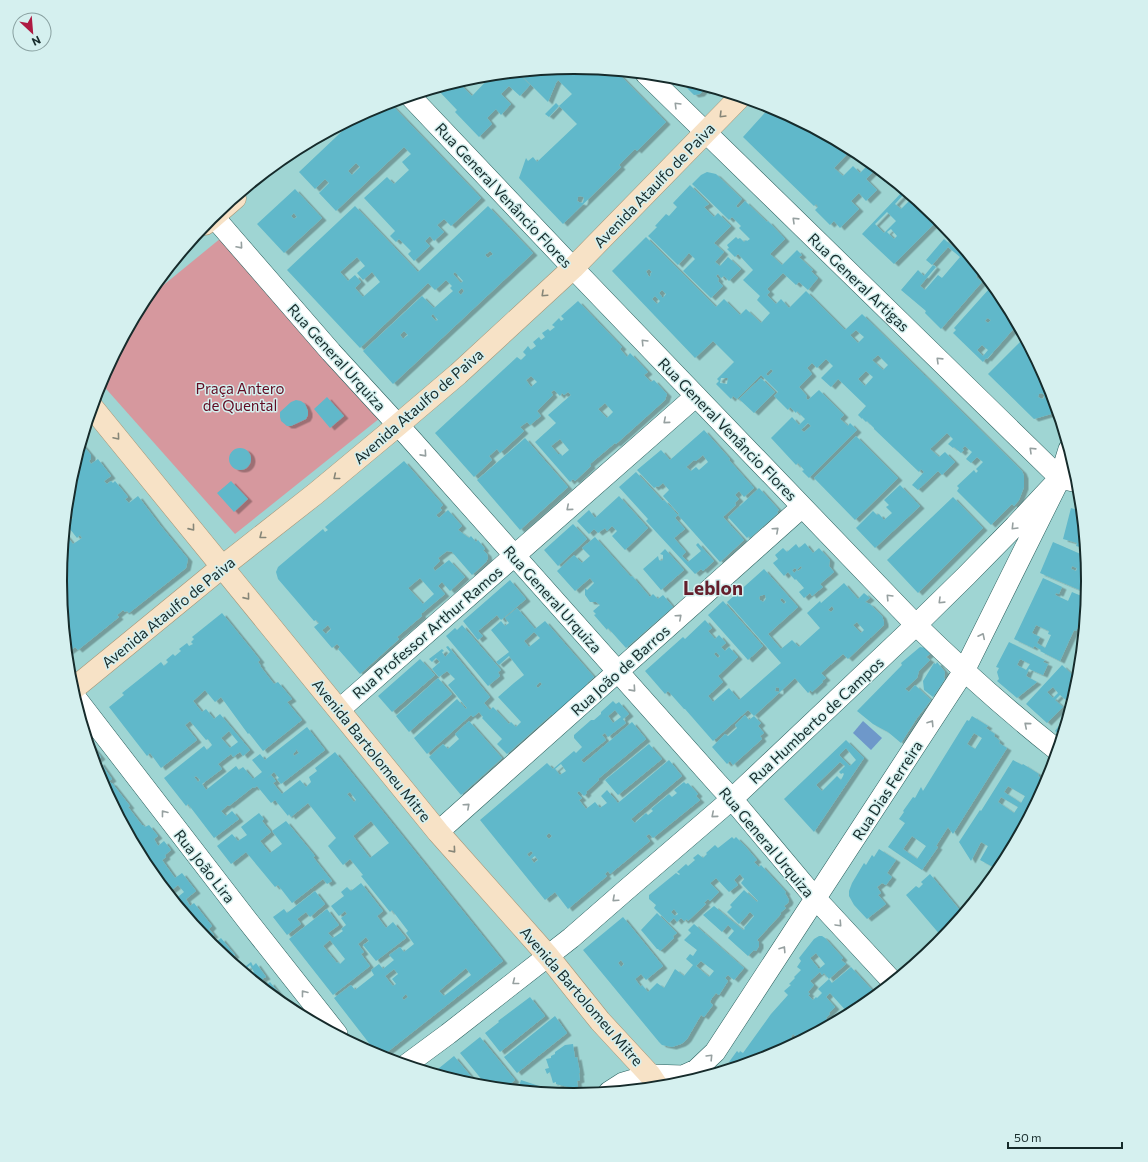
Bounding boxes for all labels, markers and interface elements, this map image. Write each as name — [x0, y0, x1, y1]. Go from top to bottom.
north arrow — [12, 12, 52, 52]
text: N — [30, 34, 43, 49]
one-way arrow — [674, 102, 682, 110]
one-way arrow — [719, 110, 727, 118]
street label: Rua General Venâncio Flores — [432, 119, 576, 271]
street label: Avenida Ataulfo de Paiva — [590, 119, 718, 251]
one-way arrow — [793, 218, 800, 225]
street label: Rua General Artigas — [805, 229, 914, 335]
one-way arrow — [235, 242, 242, 249]
one-way arrow — [541, 290, 549, 297]
street label: Rua General Urquiza — [284, 300, 390, 414]
one-way arrow — [641, 339, 648, 347]
street label: Avenida Ataulfo de Paiva — [349, 345, 487, 467]
street label: Rua General Venâncio Flores — [655, 354, 801, 504]
one-way arrow — [936, 357, 944, 365]
park label: Praça Antero de Quental — [196, 379, 284, 414]
one-way arrow — [664, 417, 671, 424]
one-way arrow — [113, 432, 120, 439]
one-way arrow — [1029, 448, 1037, 455]
one-way arrow — [420, 449, 427, 457]
one-way arrow — [333, 472, 340, 479]
one-way arrow — [566, 503, 574, 510]
one-way arrow — [1011, 522, 1019, 530]
one-way arrow — [187, 524, 194, 531]
one-way arrow — [771, 528, 779, 535]
one-way arrow — [259, 532, 266, 539]
street label: Rua General Urquiza — [500, 542, 606, 656]
street label: Avenida Ataulfo de Paiva — [98, 553, 238, 671]
street label: Rua Professor Arthur Ramos — [348, 562, 506, 702]
district label: Leblon — [683, 576, 743, 599]
one-way arrow — [243, 592, 250, 600]
one-way arrow — [886, 594, 894, 602]
one-way arrow — [938, 596, 946, 603]
one-way arrow — [674, 614, 682, 622]
street label: Rua João de Barros — [567, 621, 673, 719]
one-way arrow — [977, 633, 984, 641]
street label: Rua Humberto de Campos — [745, 653, 887, 787]
street label: Avenida Bartolomeu Mitre — [309, 675, 435, 825]
one-way arrow — [629, 684, 636, 692]
one-way arrow — [926, 720, 933, 727]
one-way arrow — [1025, 723, 1032, 730]
street label: Rua Dias Ferreira — [848, 737, 926, 843]
street label: Rua General Urquiza — [716, 783, 818, 901]
one-way arrow — [463, 804, 470, 811]
one-way arrow — [161, 810, 168, 817]
one-way arrow — [711, 810, 719, 817]
street label: Rua João Lira — [171, 826, 239, 906]
one-way arrow — [449, 845, 456, 852]
one-way arrow — [613, 895, 620, 902]
one-way arrow — [834, 919, 842, 927]
street label: Avenida Bartolomeu Mitre — [517, 923, 647, 1069]
one-way arrow — [778, 946, 786, 953]
one-way arrow — [513, 977, 520, 984]
one-way arrow — [301, 990, 308, 997]
one-way arrow — [706, 1054, 713, 1062]
scale bar — [1008, 1124, 1122, 1150]
text: 50 m — [1014, 1130, 1042, 1144]

